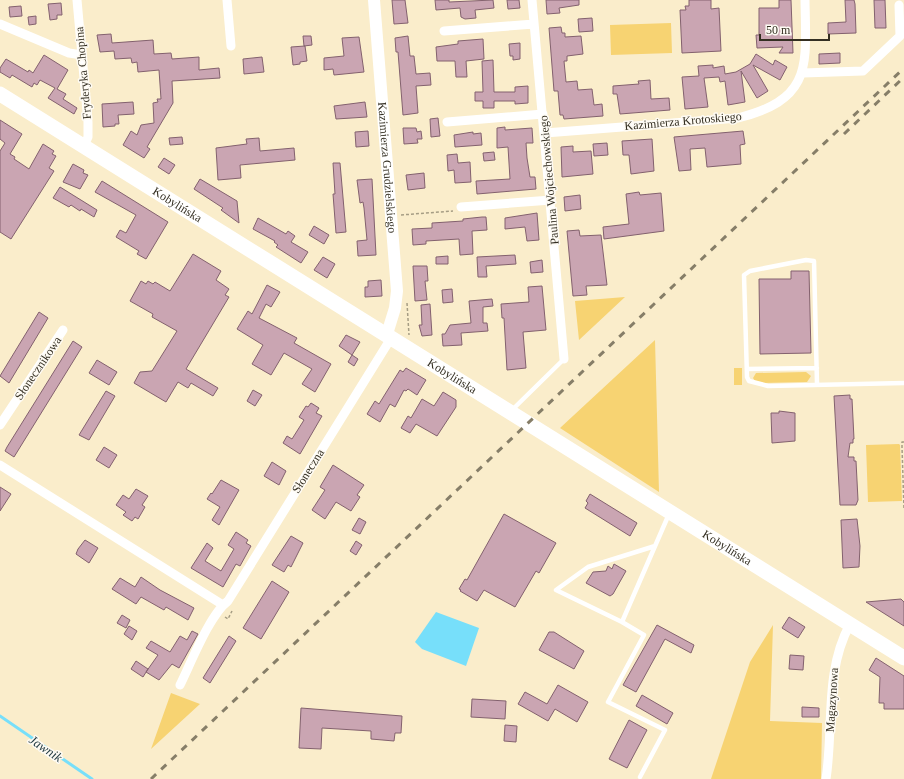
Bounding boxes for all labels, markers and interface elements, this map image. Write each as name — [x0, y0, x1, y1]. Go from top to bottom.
scale bar — [760, 16, 829, 42]
text: 50 m — [766, 23, 791, 37]
street label: Fryderyka Chopina — [72, 25, 94, 120]
street label: Kazimierza Grudzielskiego — [375, 101, 399, 234]
street label: Kazimierza Krotoskiego — [624, 109, 742, 133]
street label: Paulina Wojciechowskiego — [536, 115, 562, 245]
street label: Kobylińska — [150, 184, 205, 226]
street label: Słonecznikowa — [12, 333, 65, 402]
street label: Kobylińska — [425, 356, 480, 397]
street label: Słoneczna — [289, 446, 327, 496]
street label: Kobylińska — [700, 527, 755, 569]
street label: Magazynowa — [823, 667, 841, 733]
water label: Jawnik — [26, 732, 65, 765]

